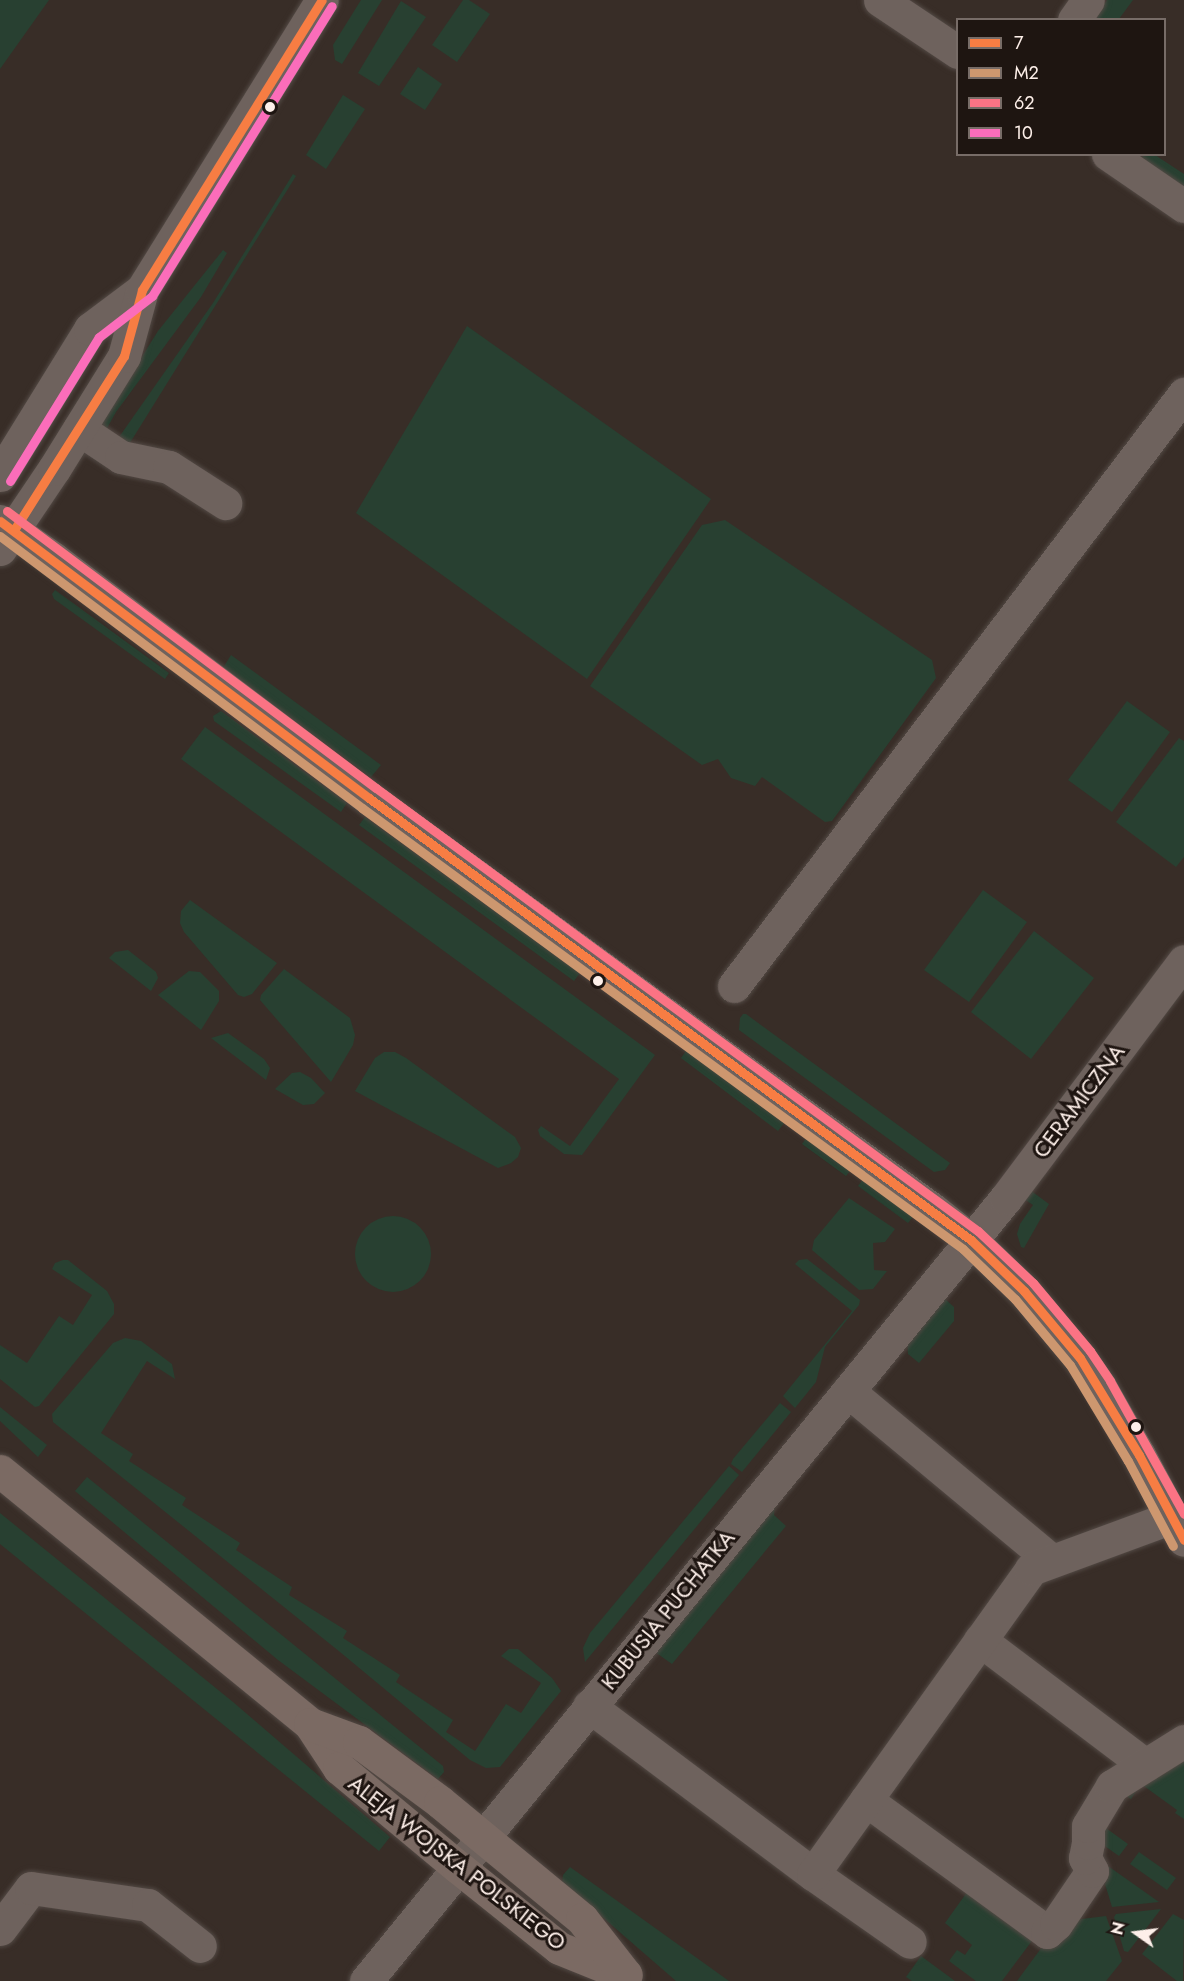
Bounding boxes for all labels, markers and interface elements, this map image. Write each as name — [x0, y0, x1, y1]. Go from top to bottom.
legend — [956, 18, 1166, 156]
text: 7 — [1014, 30, 1023, 56]
text: M2 — [1014, 60, 1039, 86]
text: 62 — [1014, 90, 1035, 116]
unlabelled marker — [264, 101, 276, 113]
text: 10 — [1014, 120, 1033, 146]
unlabelled marker — [592, 975, 604, 987]
street label: CERAMICZNA — [1028, 1039, 1130, 1163]
unlabelled marker — [1130, 1421, 1142, 1433]
street label: KUBUSIA PUCHATKA — [596, 1525, 740, 1695]
street label: ALEJA WOJSKA POLSKIEGO — [343, 1770, 571, 1956]
north arrow — [1106, 1903, 1166, 1963]
text: N — [1105, 1920, 1131, 1937]

